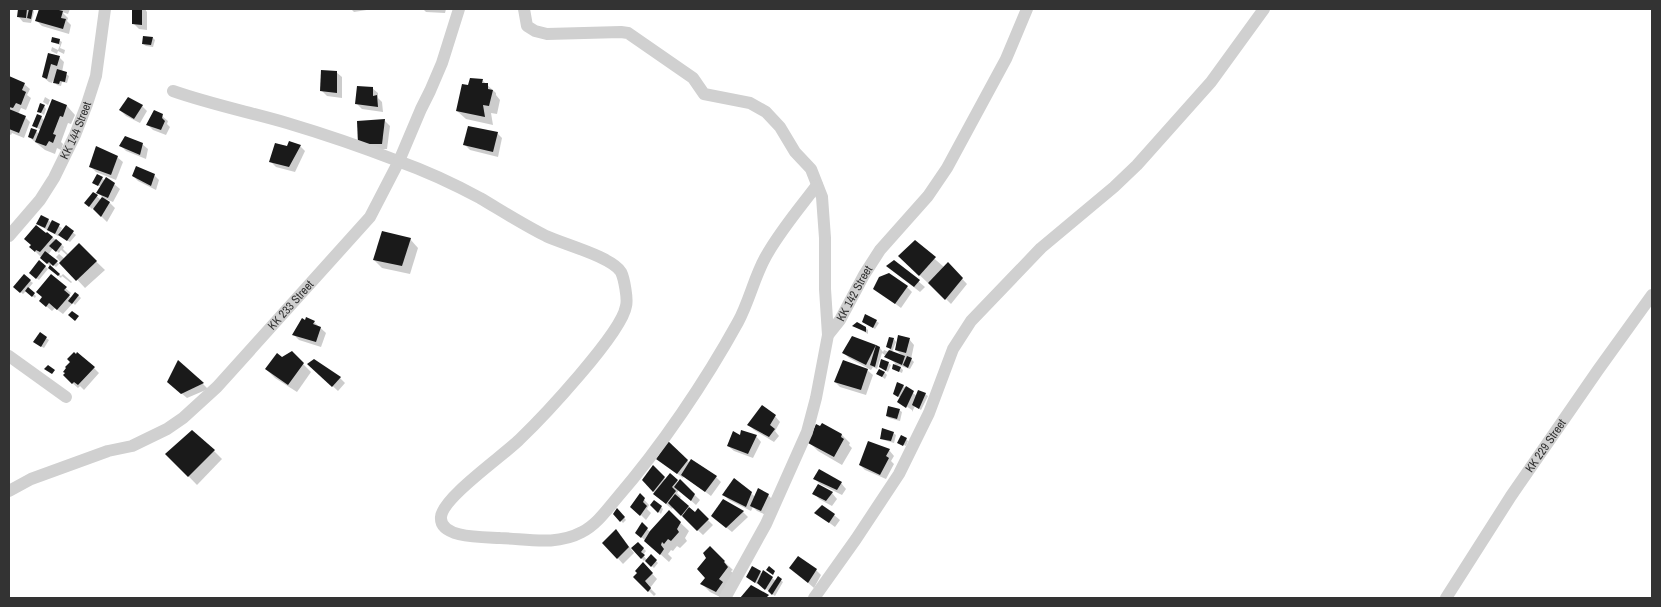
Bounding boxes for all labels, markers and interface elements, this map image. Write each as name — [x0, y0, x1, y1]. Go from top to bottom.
street label: KK 144 Street — [56, 99, 95, 162]
street label: KK 142 Street — [833, 262, 876, 324]
street label: KK 233 Street — [264, 277, 317, 333]
street label: KK 229 Street — [1522, 416, 1570, 476]

